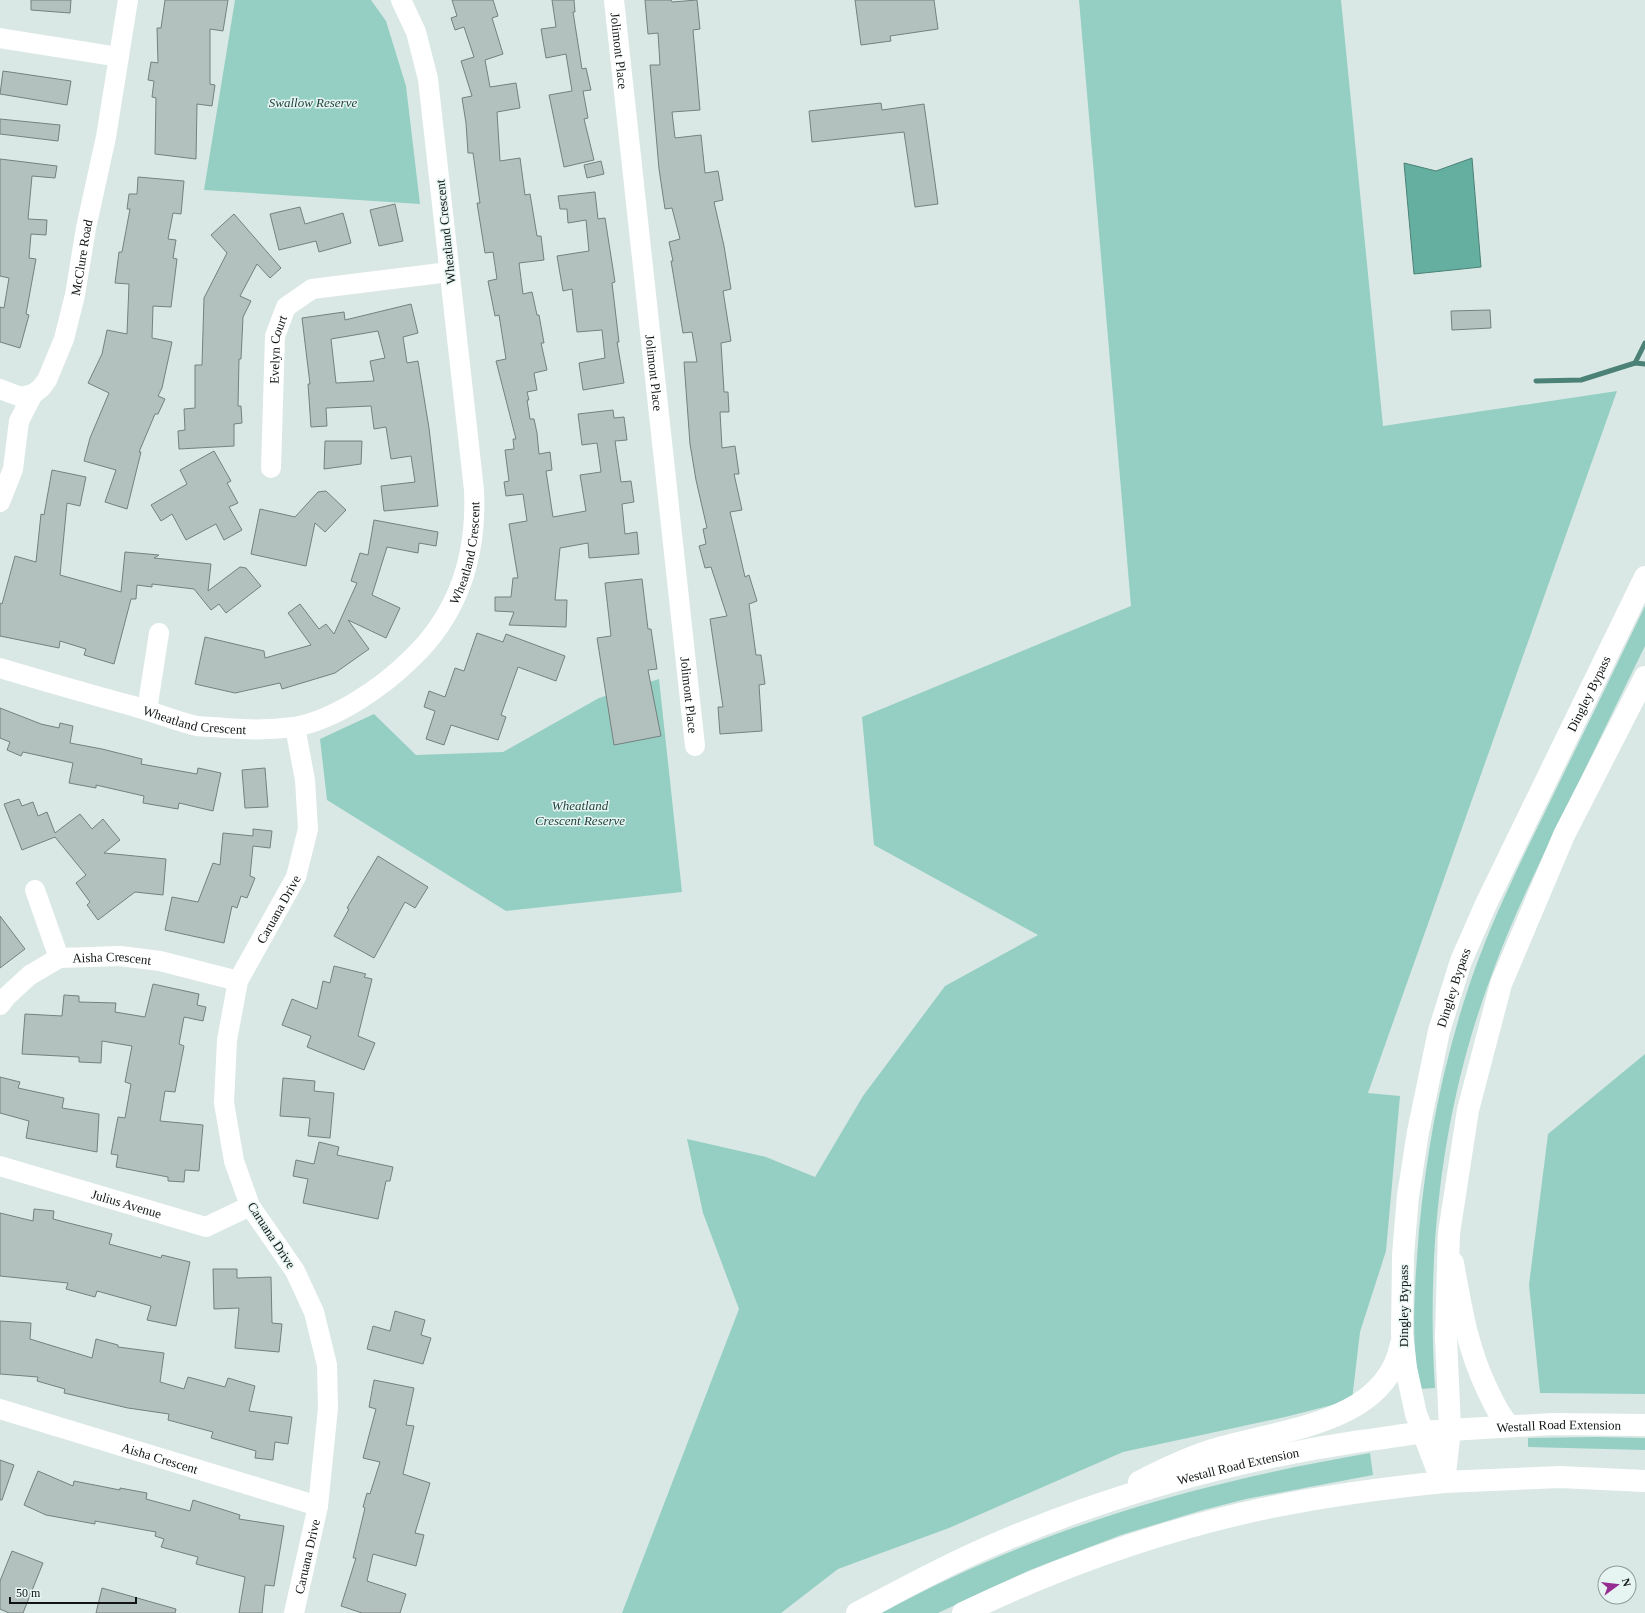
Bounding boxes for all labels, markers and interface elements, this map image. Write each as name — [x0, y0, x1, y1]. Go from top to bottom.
street label: Jolimont Place — [607, 12, 631, 90]
park label: Swallow Reserve — [269, 95, 357, 110]
street label: Wheatland Crescent — [433, 179, 458, 285]
street label: McClure Road — [68, 218, 96, 297]
street label: Evelyn Court — [267, 313, 290, 384]
street label: Jolimont Place — [642, 334, 666, 412]
street label: Wheatland Crescent — [446, 501, 482, 607]
street label: Dingley Bypass — [1564, 653, 1614, 734]
street label: Jolimont Place — [677, 656, 701, 734]
street label: Wheatland Crescent — [141, 703, 247, 737]
park label: Wheatland Crescent Reserve — [535, 798, 625, 828]
street label: Caruana Drive — [253, 872, 304, 946]
street label: Dingley Bypass — [1434, 946, 1474, 1029]
street label: Aisha Crescent — [72, 949, 152, 968]
street label: Julius Avenue — [90, 1186, 163, 1221]
street label: Caruana Drive — [245, 1199, 299, 1271]
street label: Dingley Bypass — [1396, 1265, 1411, 1347]
street label: Westall Road Extension — [1496, 1417, 1622, 1435]
street label: Aisha Crescent — [120, 1439, 200, 1477]
street label: Westall Road Extension — [1175, 1445, 1301, 1488]
street label: Caruana Drive — [292, 1517, 323, 1595]
north arrow — [1597, 1565, 1637, 1605]
text: N — [1620, 1577, 1633, 1588]
scale bar — [10, 1579, 136, 1605]
text: 50 m — [16, 1586, 41, 1600]

